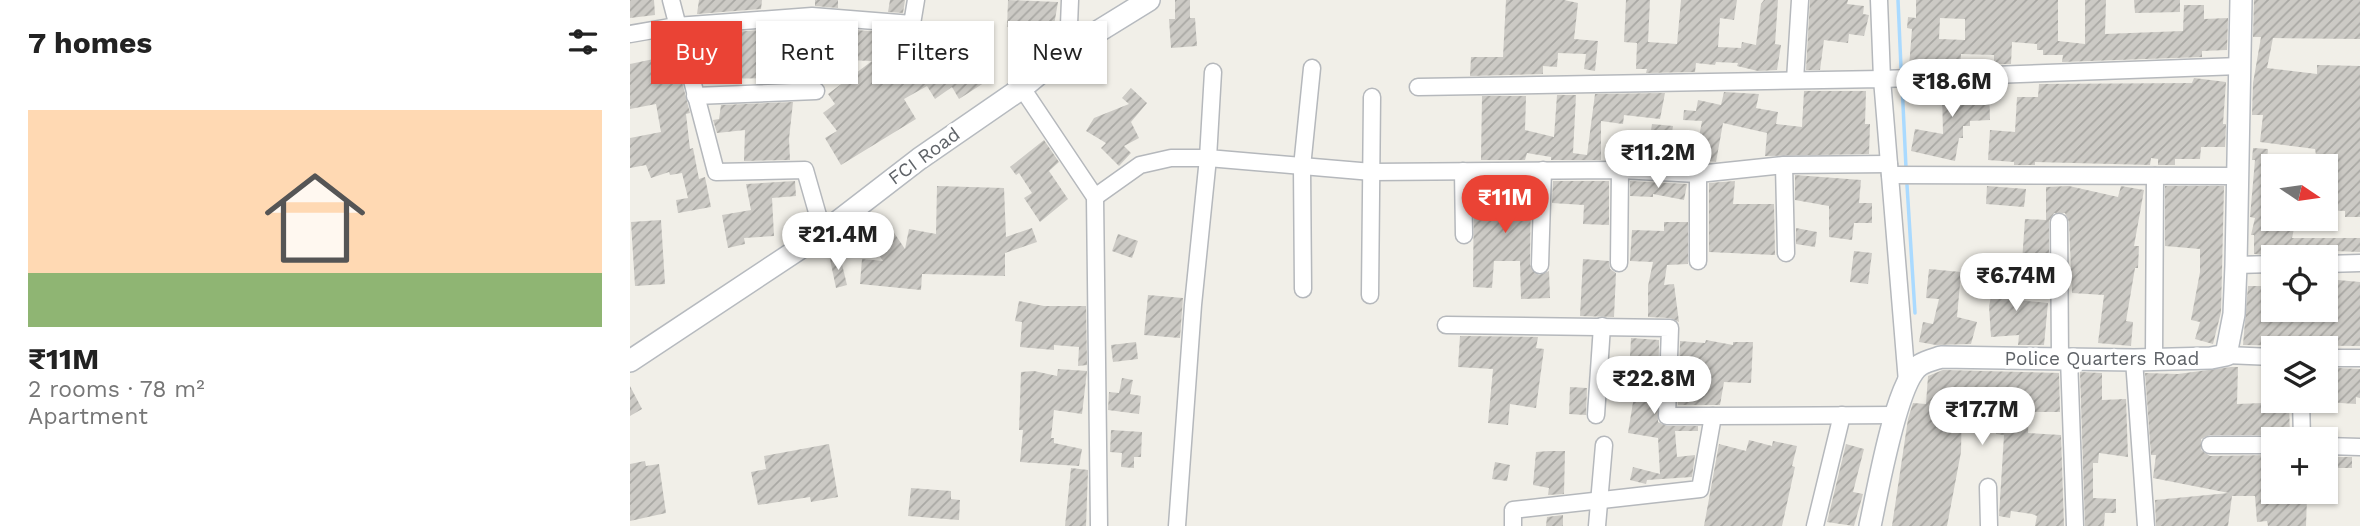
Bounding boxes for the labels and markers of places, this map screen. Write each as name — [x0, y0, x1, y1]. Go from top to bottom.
pin: ₹18.6M — [1895, 60, 2009, 119]
pin: ₹11.2M — [1601, 130, 1715, 190]
pin: ₹11M — [1464, 176, 1546, 235]
pin: ₹21.4M — [781, 212, 895, 272]
pin: ₹6.74M — [1959, 254, 2073, 313]
pin: ₹22.8M — [1597, 356, 1711, 416]
pin: ₹17.7M — [1925, 388, 2039, 447]

